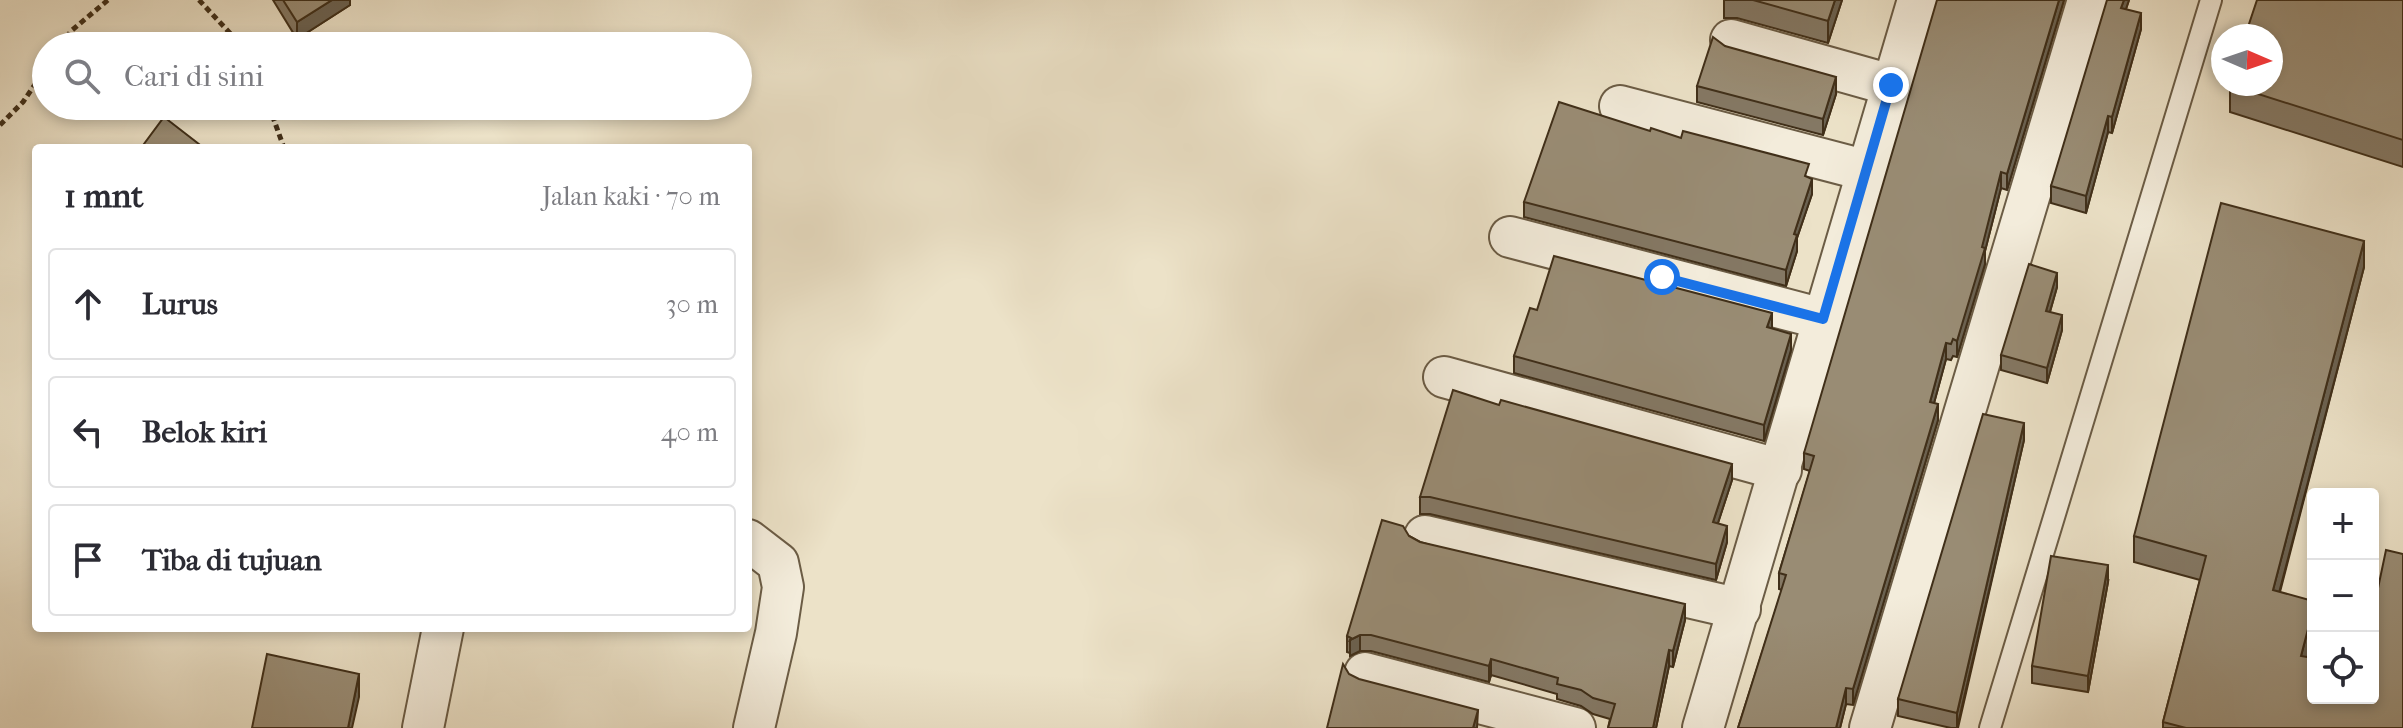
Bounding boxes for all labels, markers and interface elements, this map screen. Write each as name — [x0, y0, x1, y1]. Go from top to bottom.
north arrow — [2211, 24, 2283, 96]
search box — [32, 32, 752, 120]
icon: search — [60, 54, 104, 98]
text: Cari di sini — [124, 59, 264, 94]
route end — [1873, 67, 1909, 103]
text: 1 mnt — [64, 176, 143, 216]
text: Jalan kaki · 70 m — [542, 181, 720, 212]
route start — [1644, 259, 1680, 295]
icon: ahead — [66, 282, 110, 326]
text: Lurus — [142, 287, 218, 322]
text: 30 m — [666, 289, 718, 320]
icon: left — [66, 410, 110, 454]
text: Belok kiri — [142, 415, 267, 450]
text: 40 m — [661, 417, 718, 448]
map controls — [2307, 488, 2379, 704]
button: + — [2307, 488, 2379, 560]
icon: arrive — [66, 538, 110, 582]
text: Tiba di tujuan — [142, 543, 322, 578]
button: − — [2307, 560, 2379, 632]
button: locate — [2307, 632, 2379, 704]

